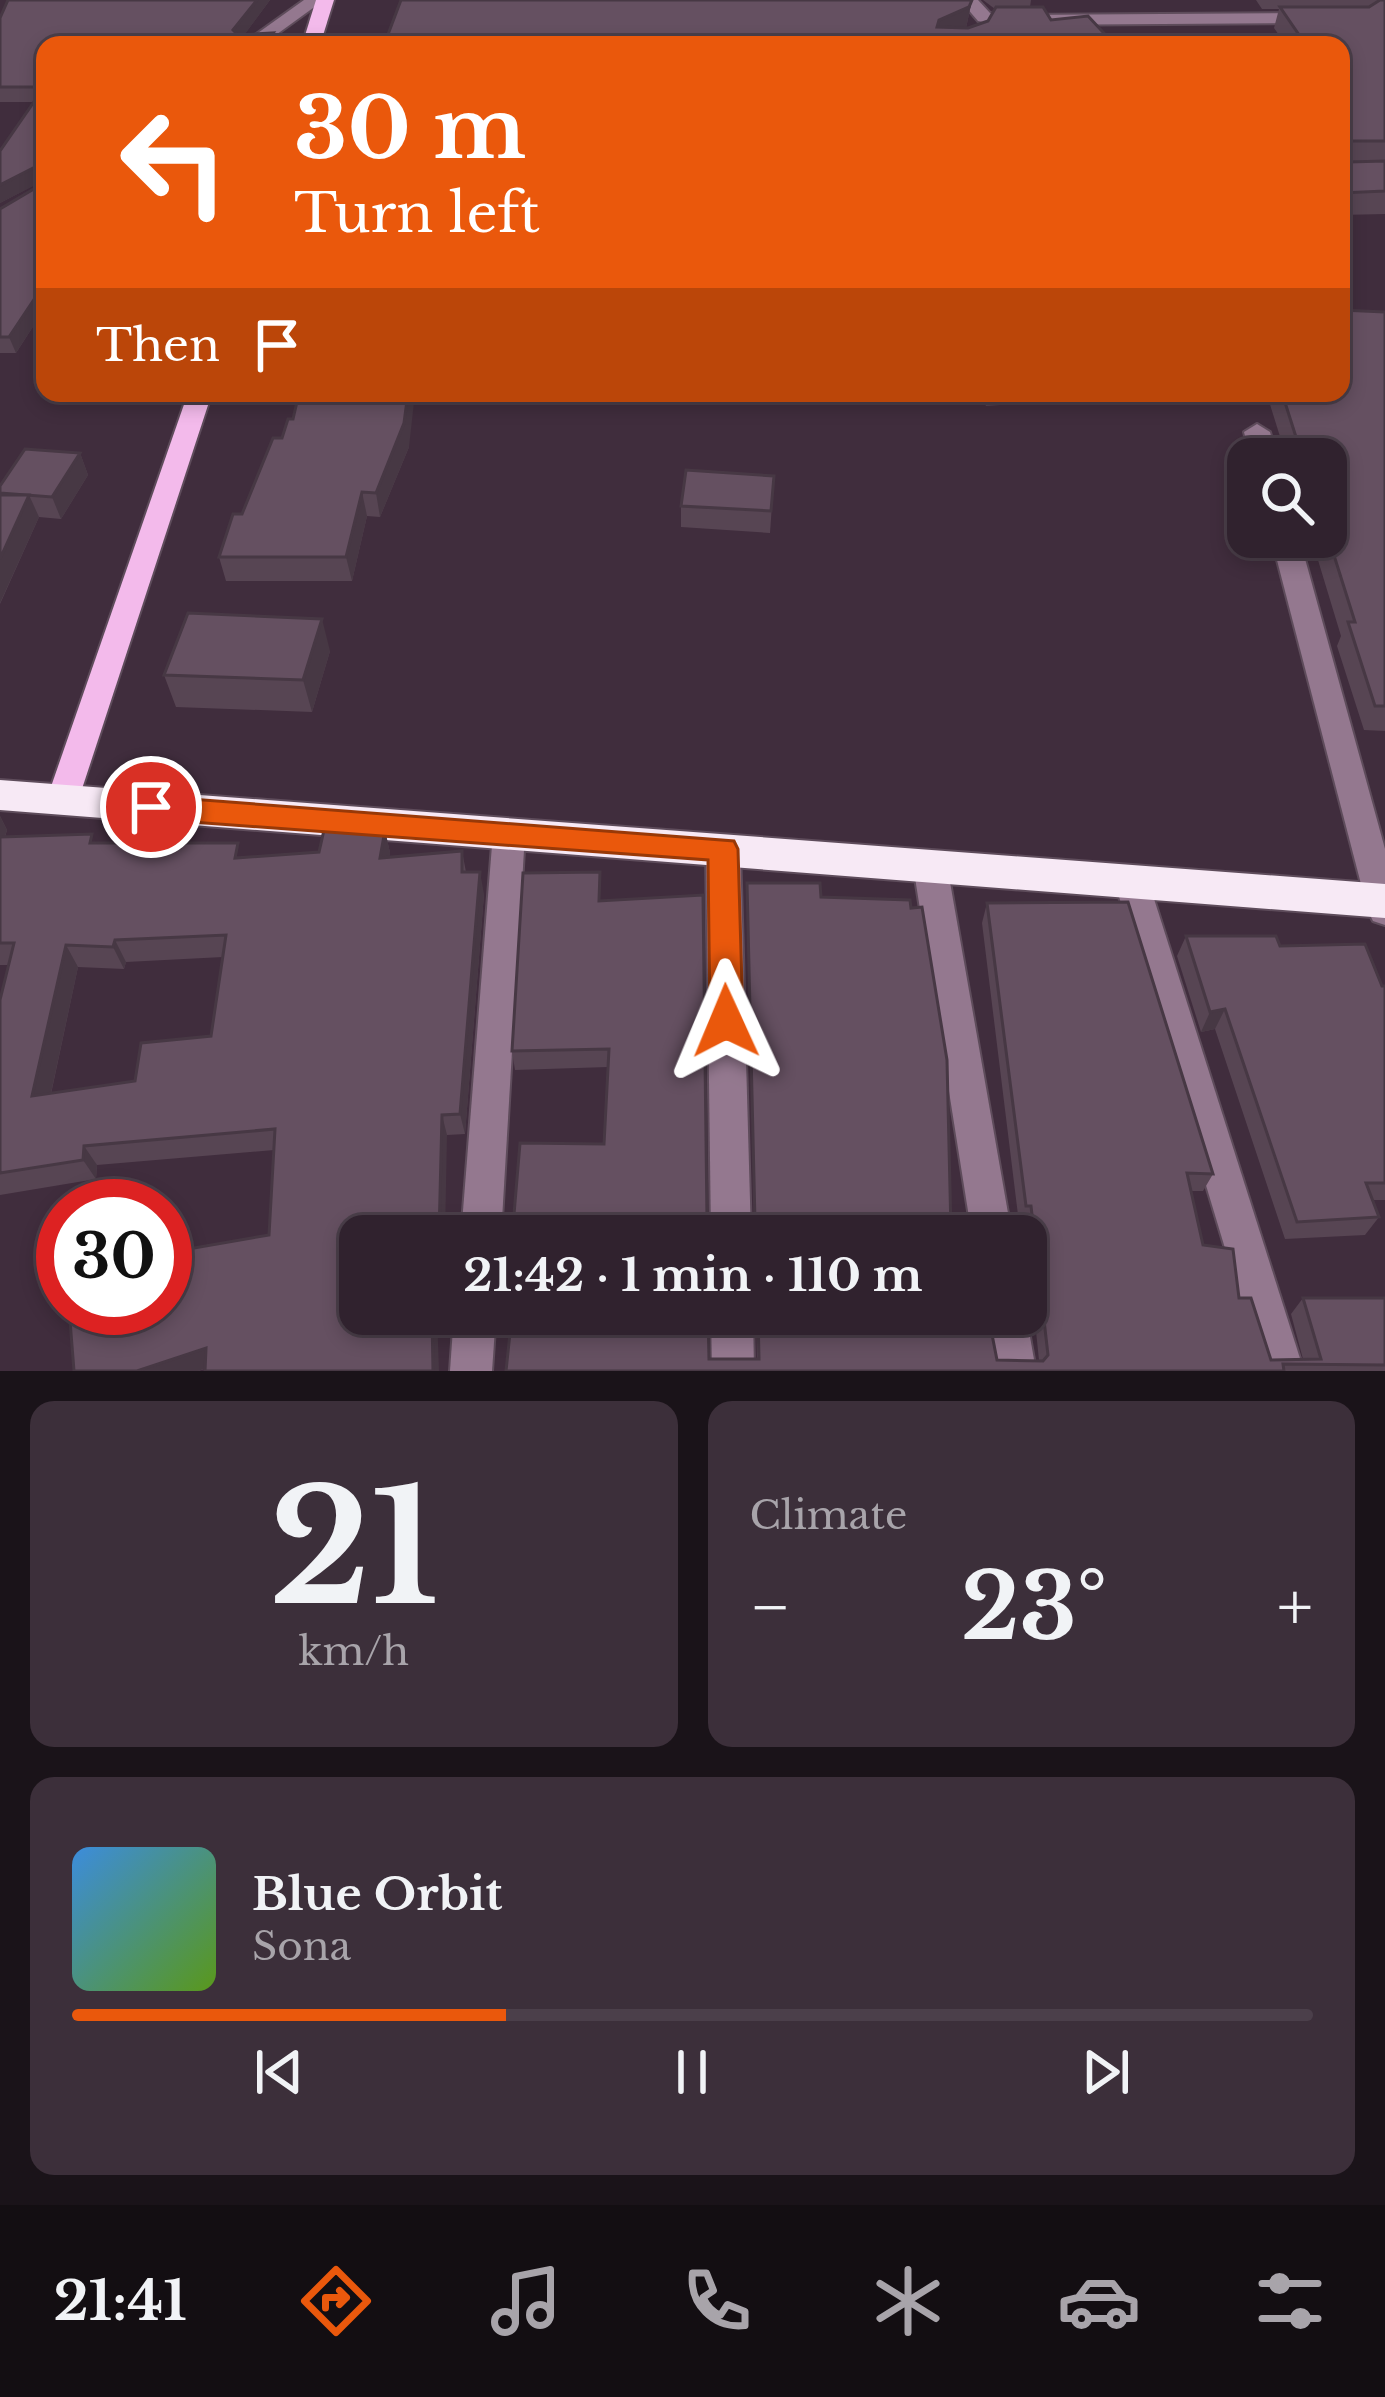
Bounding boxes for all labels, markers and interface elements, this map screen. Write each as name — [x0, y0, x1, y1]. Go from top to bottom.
text: 30 m — [294, 77, 526, 181]
icon: left — [96, 84, 252, 240]
text: Turn left — [294, 180, 540, 247]
icon: arrive — [244, 312, 310, 378]
text: Then — [96, 317, 220, 373]
map controls — [1227, 438, 1347, 558]
button: search — [1227, 438, 1347, 558]
pin — [100, 756, 202, 858]
icon: arrive — [118, 774, 184, 840]
position arrow — [663, 958, 789, 1084]
speed limit sign: 30 — [36, 1179, 192, 1335]
text: 21:42 · 1 min · 110 m — [463, 1247, 923, 1303]
text: 21 — [269, 1452, 439, 1645]
text: Climate — [750, 1491, 907, 1540]
text: 23° — [961, 1552, 1107, 1663]
text: − — [750, 1566, 791, 1648]
text: + — [1277, 1566, 1313, 1648]
text: km/h — [298, 1627, 409, 1676]
text: Blue Orbit — [252, 1866, 502, 1922]
text: Sona — [252, 1922, 351, 1971]
icon: previous — [246, 2039, 312, 2105]
icon: pause — [659, 2039, 725, 2105]
icon: next — [1073, 2039, 1139, 2105]
icon: directions — [294, 2259, 378, 2343]
icon: music — [484, 2259, 568, 2343]
icon: phone — [675, 2259, 759, 2343]
icon: climate — [866, 2259, 950, 2343]
icon: car — [1057, 2259, 1141, 2343]
icon: filters — [1248, 2259, 1332, 2343]
text: 21:41 — [53, 2268, 187, 2335]

